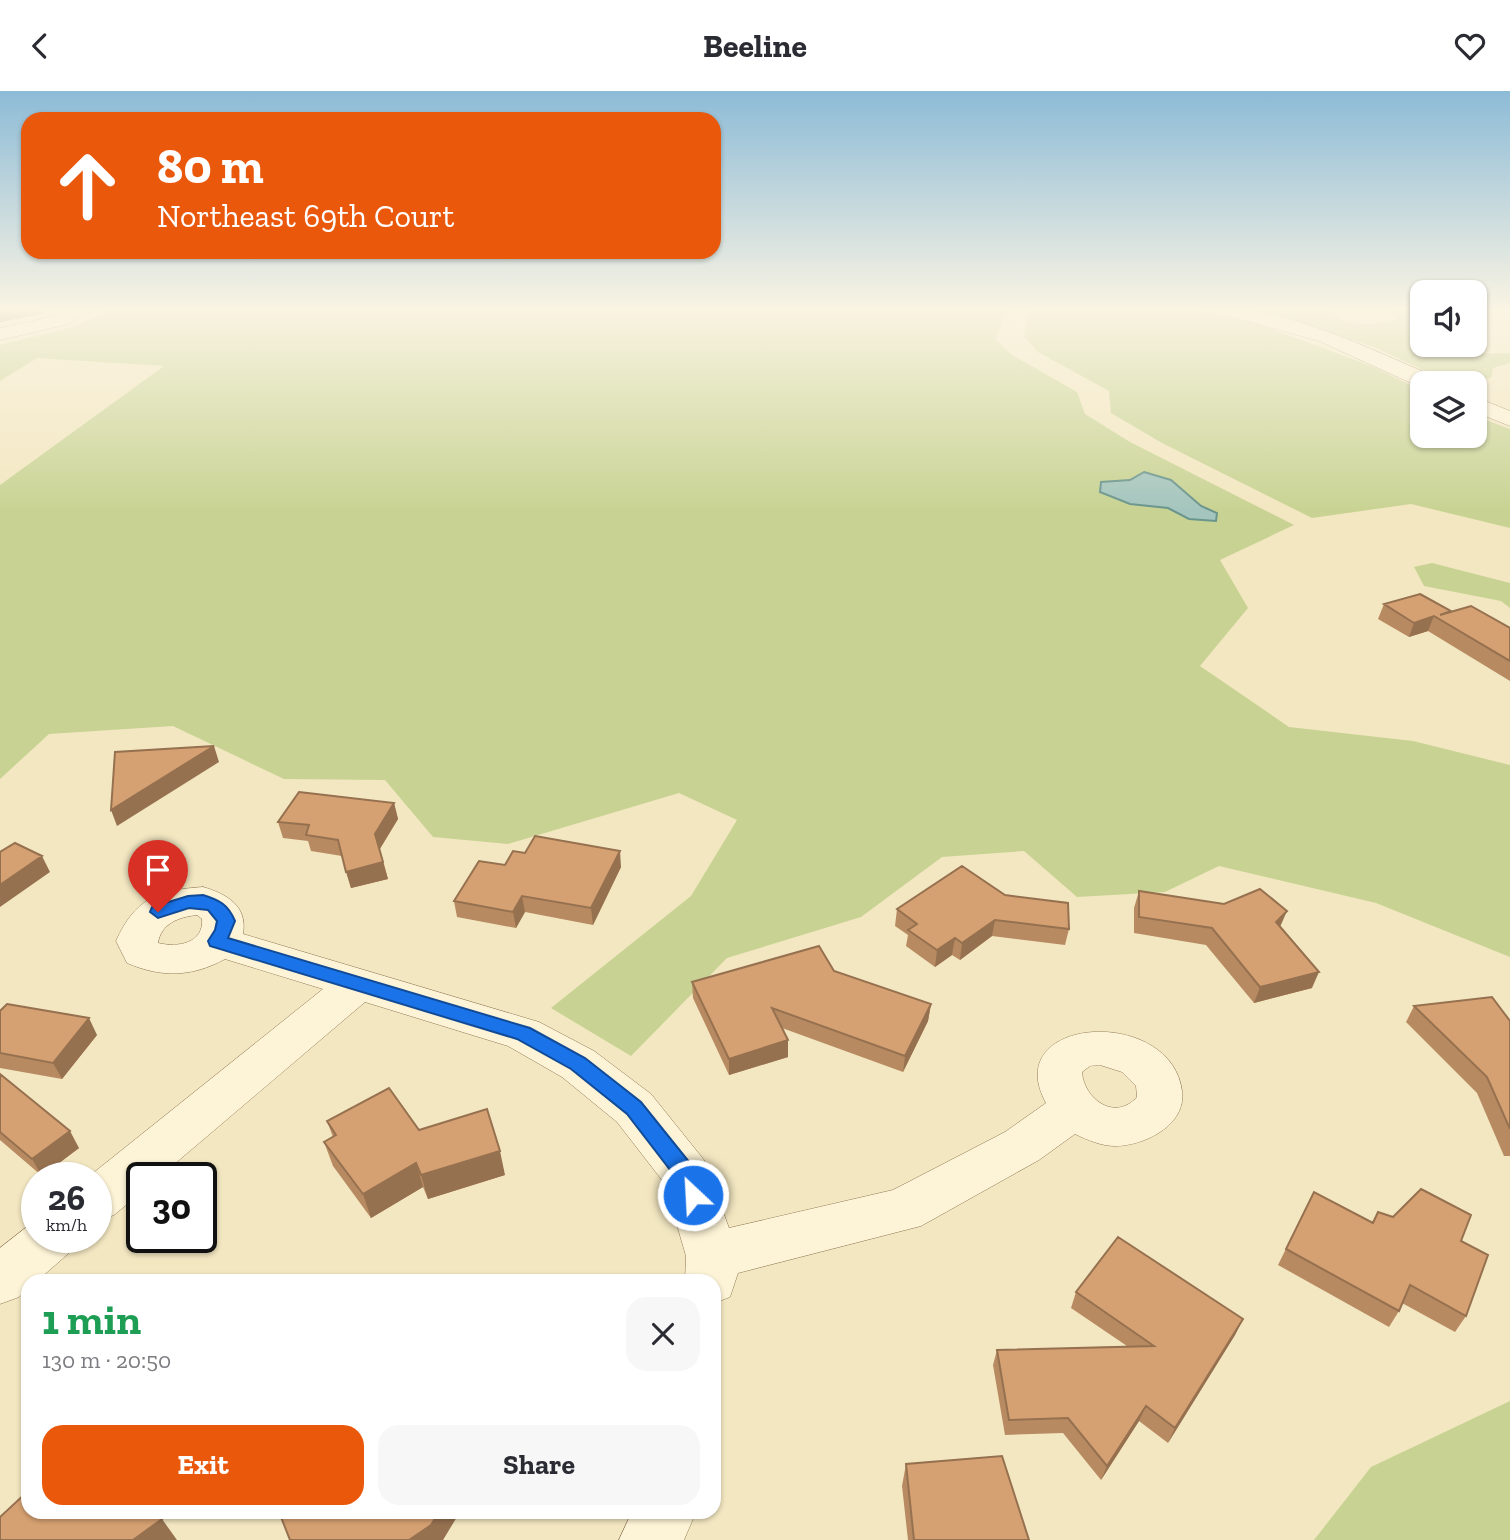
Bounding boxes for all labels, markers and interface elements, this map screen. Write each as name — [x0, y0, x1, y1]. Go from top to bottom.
icon: back — [21, 27, 59, 65]
text: Beeline — [703, 27, 807, 65]
icon: heart — [1451, 27, 1489, 65]
text: 80 m — [157, 137, 264, 196]
icon: ahead — [42, 140, 133, 231]
text: Northeast 69th Court — [157, 197, 454, 235]
map controls — [1410, 280, 1487, 448]
button: sound — [1410, 280, 1487, 357]
button: layers — [1410, 371, 1487, 448]
pin — [128, 840, 188, 912]
icon: arrive — [139, 851, 177, 889]
position arrow — [656, 1158, 730, 1232]
speed limit sign: 30 — [126, 1162, 217, 1253]
text: 26 — [48, 1177, 85, 1219]
text: km/h — [46, 1214, 87, 1236]
text: 1 min — [42, 1294, 141, 1345]
button: close — [626, 1297, 700, 1371]
text: 130 m · 20:50 — [42, 1346, 171, 1374]
button: Exit — [42, 1425, 364, 1505]
button: Share — [378, 1425, 700, 1505]

